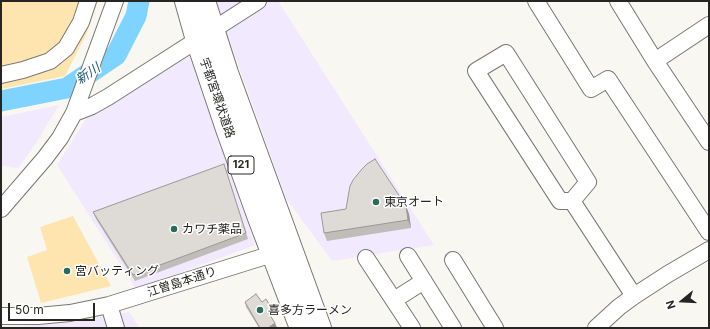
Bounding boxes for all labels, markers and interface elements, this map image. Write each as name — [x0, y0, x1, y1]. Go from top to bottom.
street label: 宇都宮環状道路 — [197, 56, 237, 140]
water label: 新川 — [73, 60, 103, 88]
road number: 121 — [228, 156, 254, 174]
place label: 東京オート — [384, 195, 444, 209]
marker: 東京オート — [371, 197, 381, 207]
place label: カワチ薬品 — [182, 222, 242, 236]
marker: カワチ薬品 — [169, 224, 179, 234]
place label: 宮バッティング — [75, 264, 159, 278]
street label: 江曽島本通り — [146, 264, 218, 300]
marker: 宮バッティング — [62, 266, 72, 276]
north arrow — [662, 281, 702, 321]
scale bar — [10, 295, 97, 321]
text: N — [663, 299, 679, 311]
text: 50 m — [15, 302, 44, 317]
place label: 喜多方ラーメン — [268, 303, 352, 317]
marker: 喜多方ラーメン — [255, 305, 265, 315]

